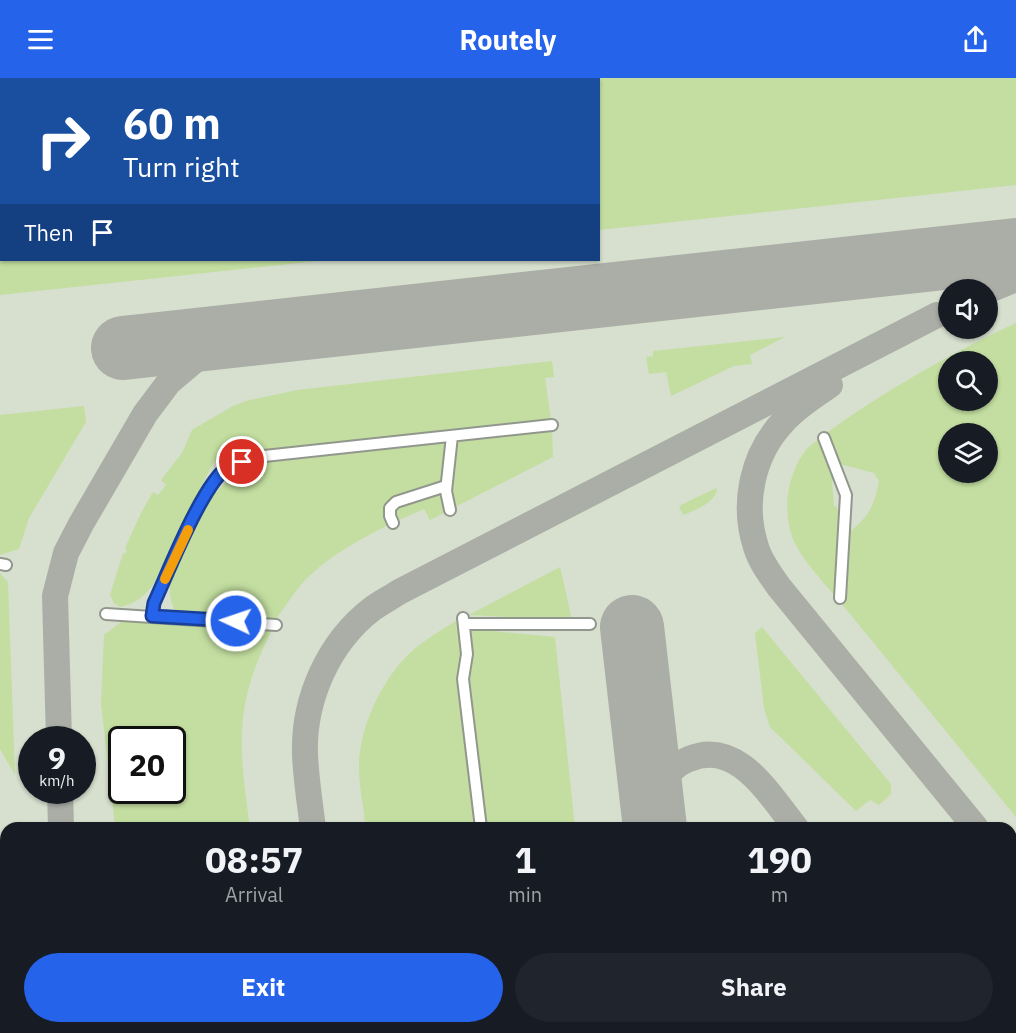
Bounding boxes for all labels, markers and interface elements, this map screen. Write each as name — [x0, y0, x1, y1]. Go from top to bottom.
text: Routely — [460, 22, 556, 57]
icon: menu — [24, 23, 57, 56]
icon: share — [959, 23, 992, 56]
text: 60 m — [123, 96, 221, 151]
icon: right — [24, 102, 102, 180]
text: Turn right — [123, 149, 240, 184]
icon: arrive — [86, 216, 119, 249]
text: Then — [24, 218, 74, 247]
map controls — [938, 279, 998, 483]
button: sound — [938, 279, 998, 339]
button: search — [938, 351, 998, 411]
button: layers — [938, 423, 998, 483]
pin — [216, 436, 267, 487]
icon: arrive — [225, 445, 258, 478]
position arrow — [204, 589, 268, 653]
speed limit sign: 20 — [108, 726, 186, 804]
text: 9 — [48, 738, 66, 777]
text: km/h — [39, 771, 75, 790]
text: 08:57 — [205, 836, 303, 883]
text: 1 — [514, 836, 536, 883]
text: 190 — [747, 836, 812, 883]
text: Arrival — [225, 881, 283, 908]
text: min — [508, 881, 542, 908]
text: m — [771, 881, 788, 908]
button: Exit — [24, 953, 503, 1022]
button: Share — [515, 953, 993, 1022]

